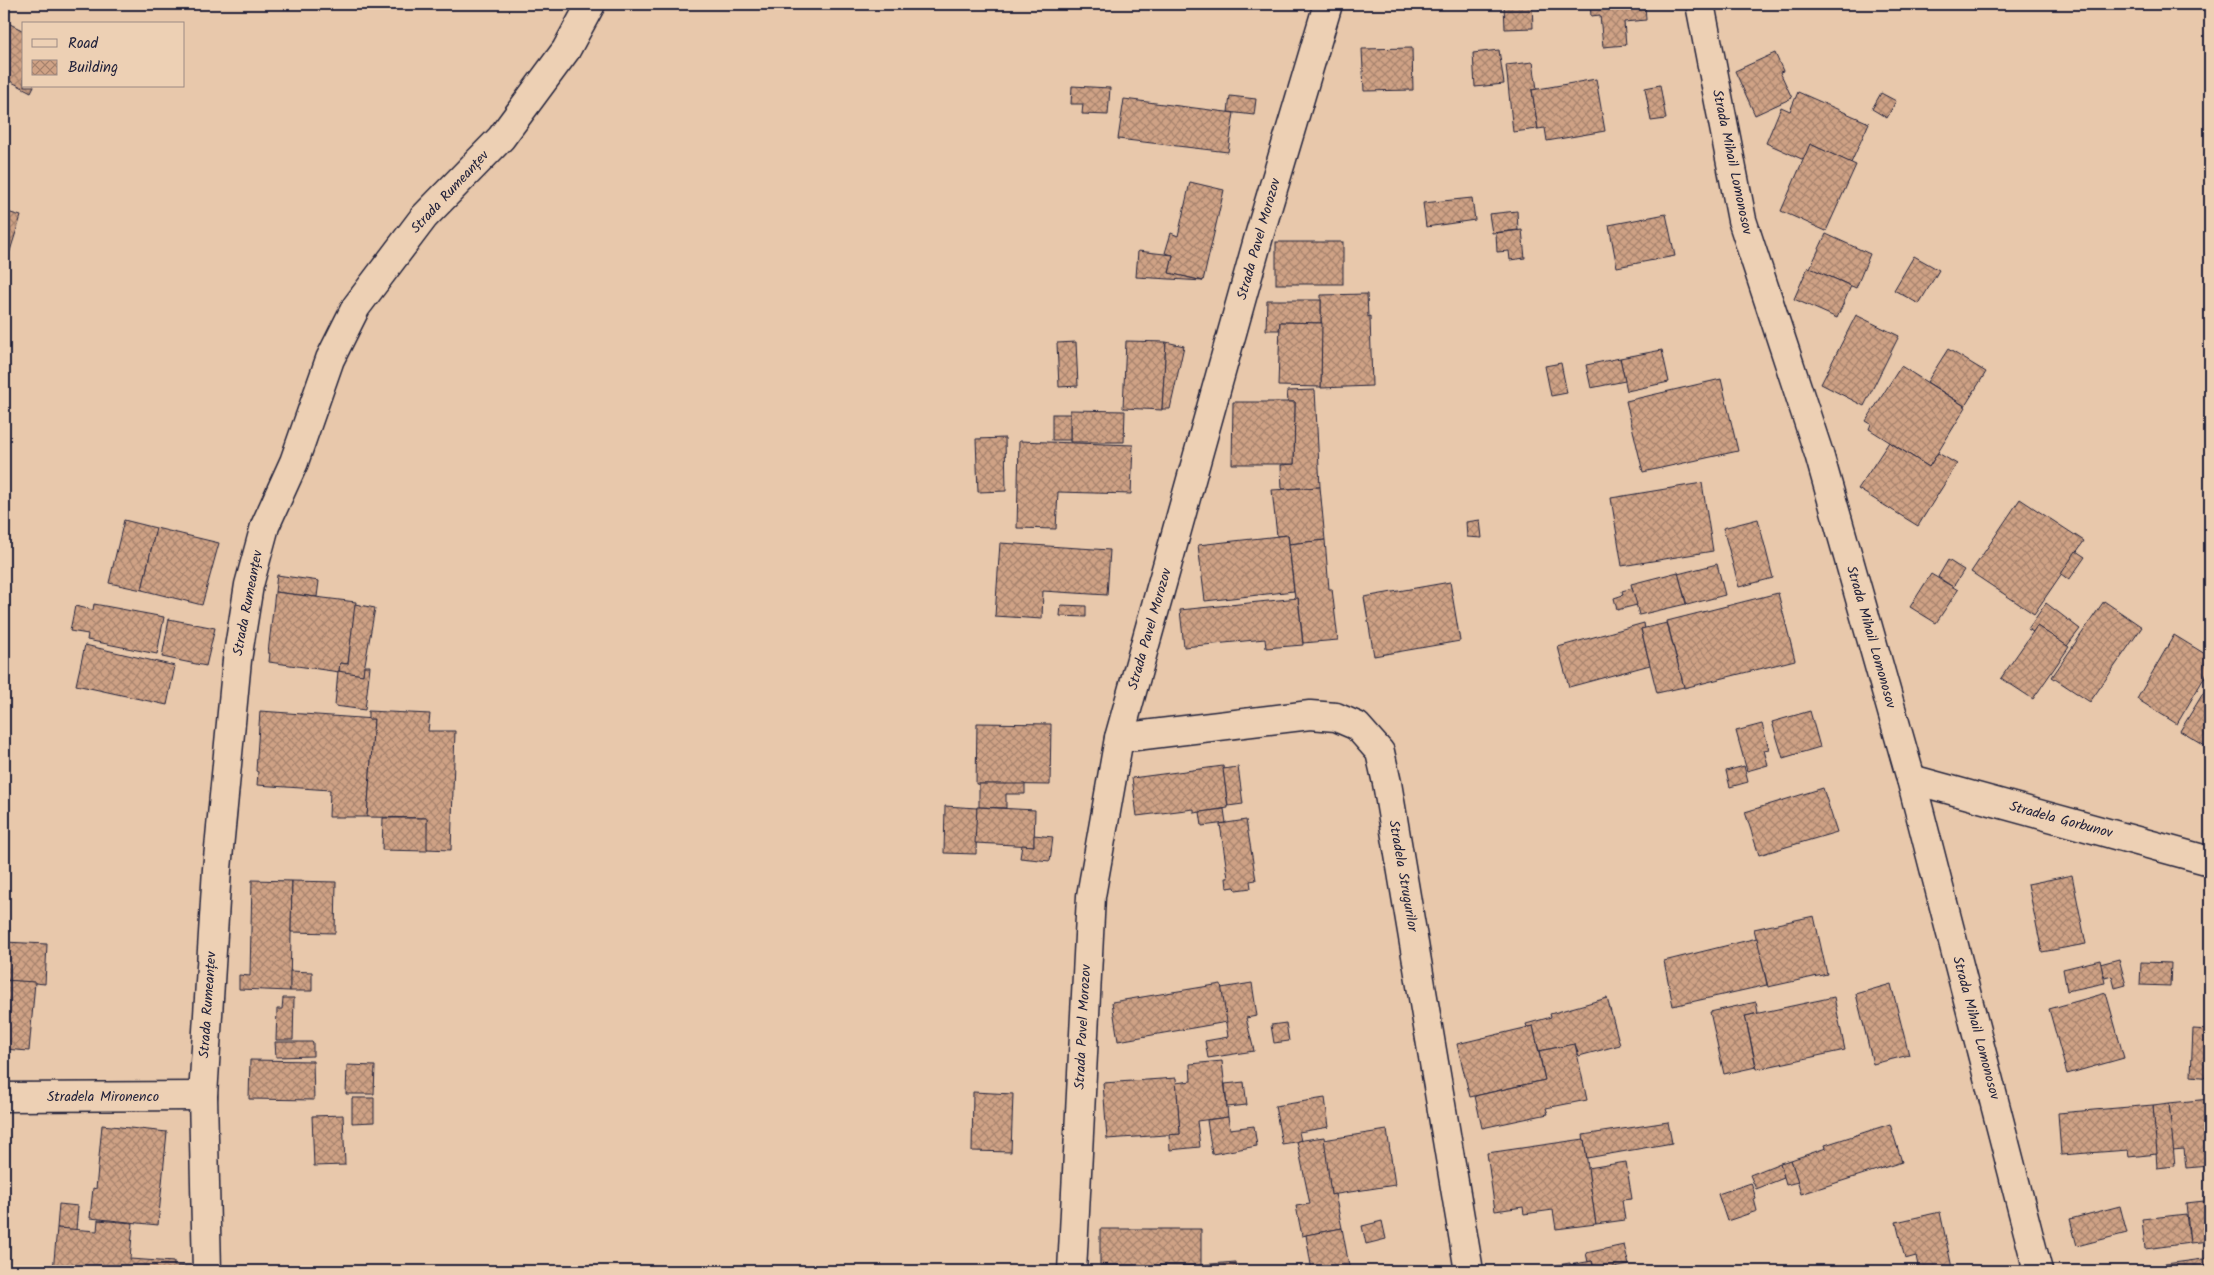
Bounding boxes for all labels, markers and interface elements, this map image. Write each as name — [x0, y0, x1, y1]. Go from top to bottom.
legend — [22, 22, 185, 88]
text: Road — [68, 32, 99, 56]
text: Building — [68, 56, 118, 80]
street label: Strada Mihail Lomonosov — [1706, 88, 1758, 237]
street label: Strada Rumeanțev — [406, 145, 495, 239]
street label: Strada Pavel Morozov — [1231, 176, 1287, 302]
street label: Strada Rumeanțev — [227, 548, 269, 658]
street label: Strada Mihail Lomonosov — [1840, 563, 1902, 711]
street label: Strada Pavel Morozov — [1122, 566, 1178, 692]
street label: Stradela Gorbunov — [2007, 796, 2115, 844]
street label: Stradela Strugurilor — [1382, 818, 1424, 935]
street label: Strada Rumeanțev — [193, 951, 223, 1059]
street label: Strada Mihail Lomonosov — [1946, 954, 2006, 1102]
street label: Strada Pavel Morozov — [1069, 964, 1097, 1090]
street label: Stradela Mironenco — [47, 1086, 159, 1108]

